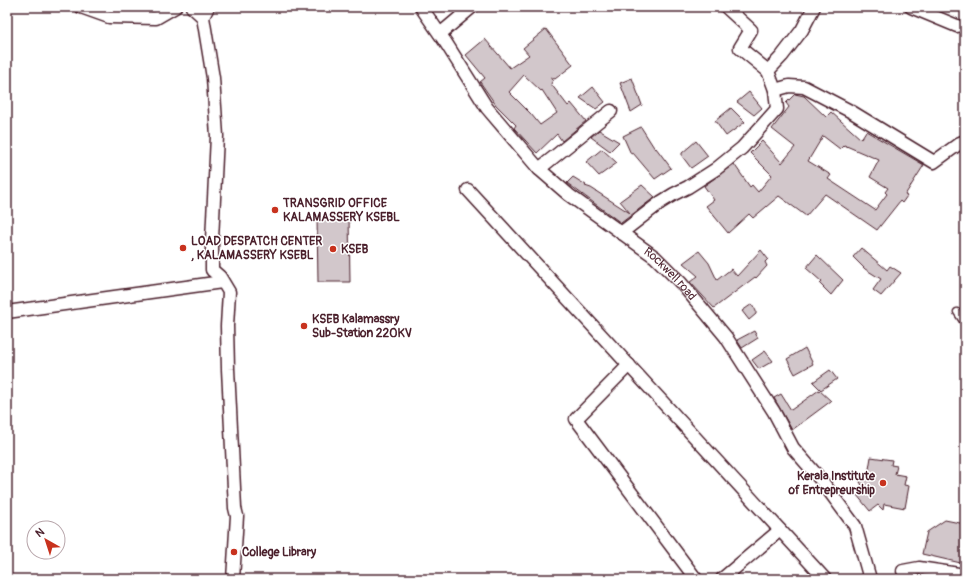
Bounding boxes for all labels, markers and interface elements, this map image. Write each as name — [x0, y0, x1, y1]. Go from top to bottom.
place label: TRANSGRID OFFICE KALAMASSERY KSEBL — [282, 196, 400, 225]
marker: TRANSGRID OFFICE KALAMASSERY KSEBL — [270, 205, 280, 215]
place label: LOAD DESPATCH CENTER , KALAMASSERY KSEBL — [191, 234, 322, 263]
place label: KSEB — [341, 242, 368, 257]
marker: LOAD DESPATCH CENTER , KALAMASSERY KSEBL — [178, 243, 188, 253]
marker: KSEB — [328, 244, 338, 254]
street label: Rockwell road — [641, 244, 699, 304]
place label: KSEB Kalamassry Sub-Station 220KV — [312, 312, 412, 341]
marker: KSEB Kalamassry Sub-Station 220KV — [299, 321, 309, 331]
place label: Kerala Institute of Entrepreurship — [788, 469, 876, 498]
marker: Kerala Institute of Entrepreurship — [878, 478, 888, 488]
north arrow — [26, 520, 66, 560]
text: N — [33, 525, 47, 540]
place label: College Library — [242, 545, 317, 560]
marker: College Library — [229, 547, 239, 557]

